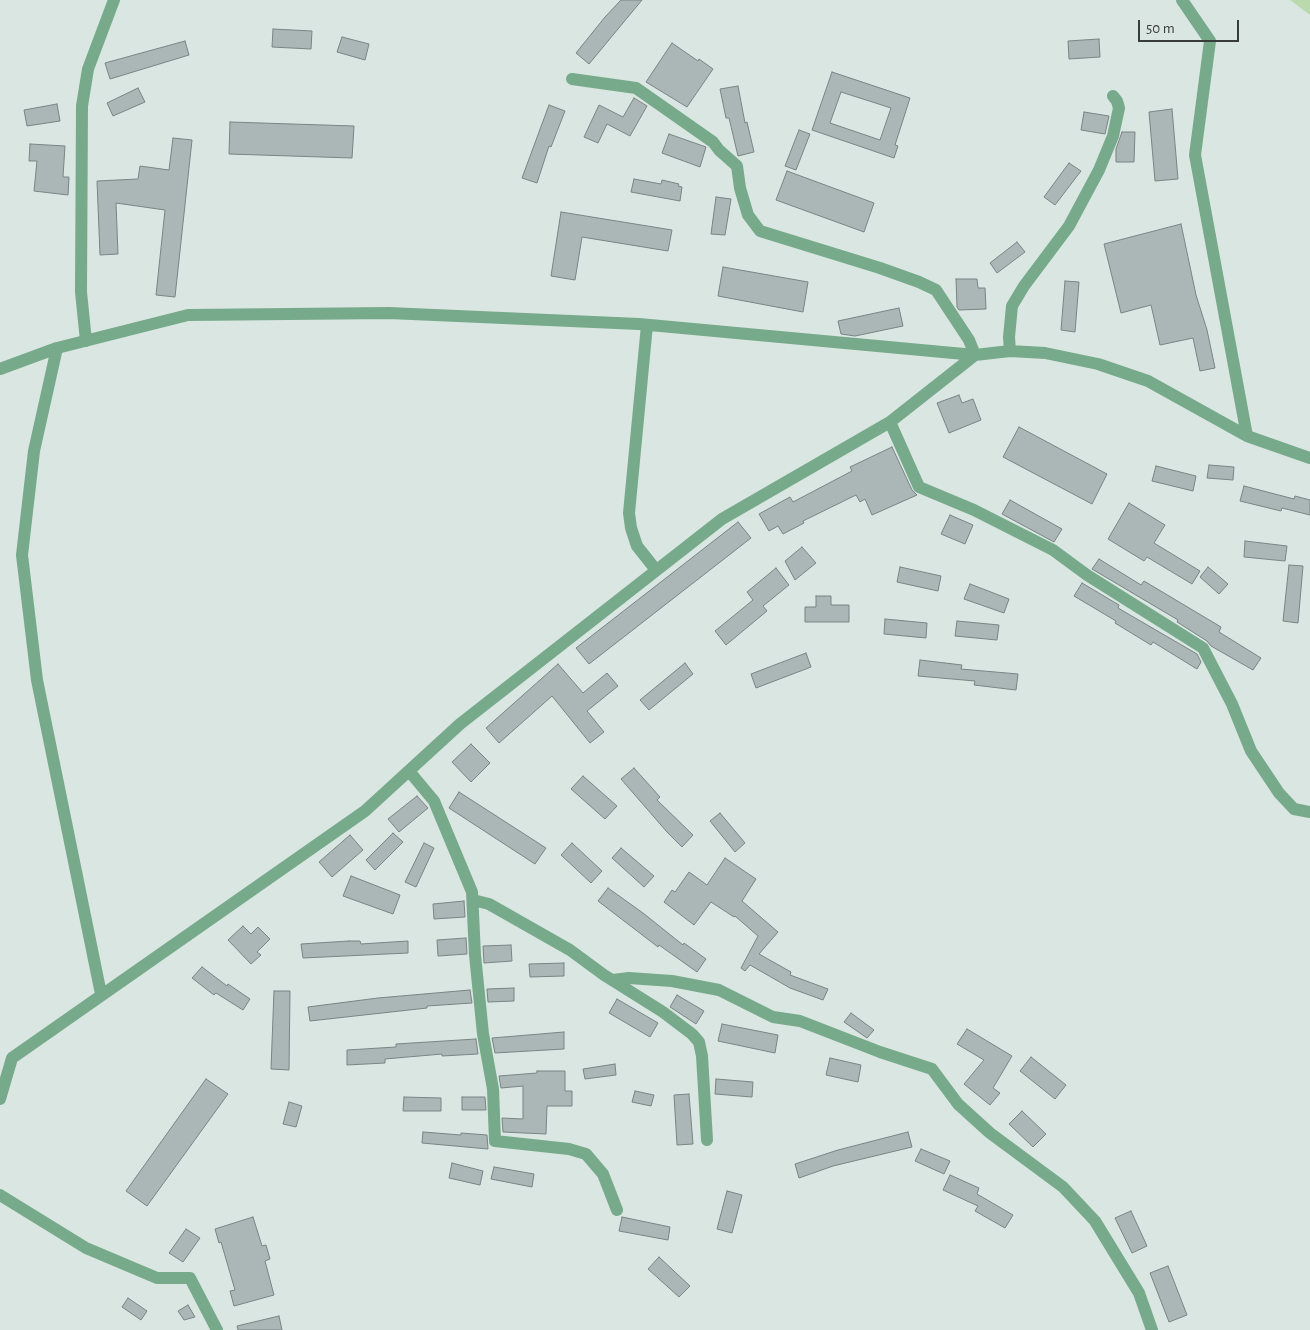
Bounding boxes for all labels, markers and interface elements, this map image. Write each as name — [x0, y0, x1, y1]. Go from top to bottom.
scale bar — [1140, 10, 1241, 42]
text: 50 m — [1146, 21, 1175, 36]

